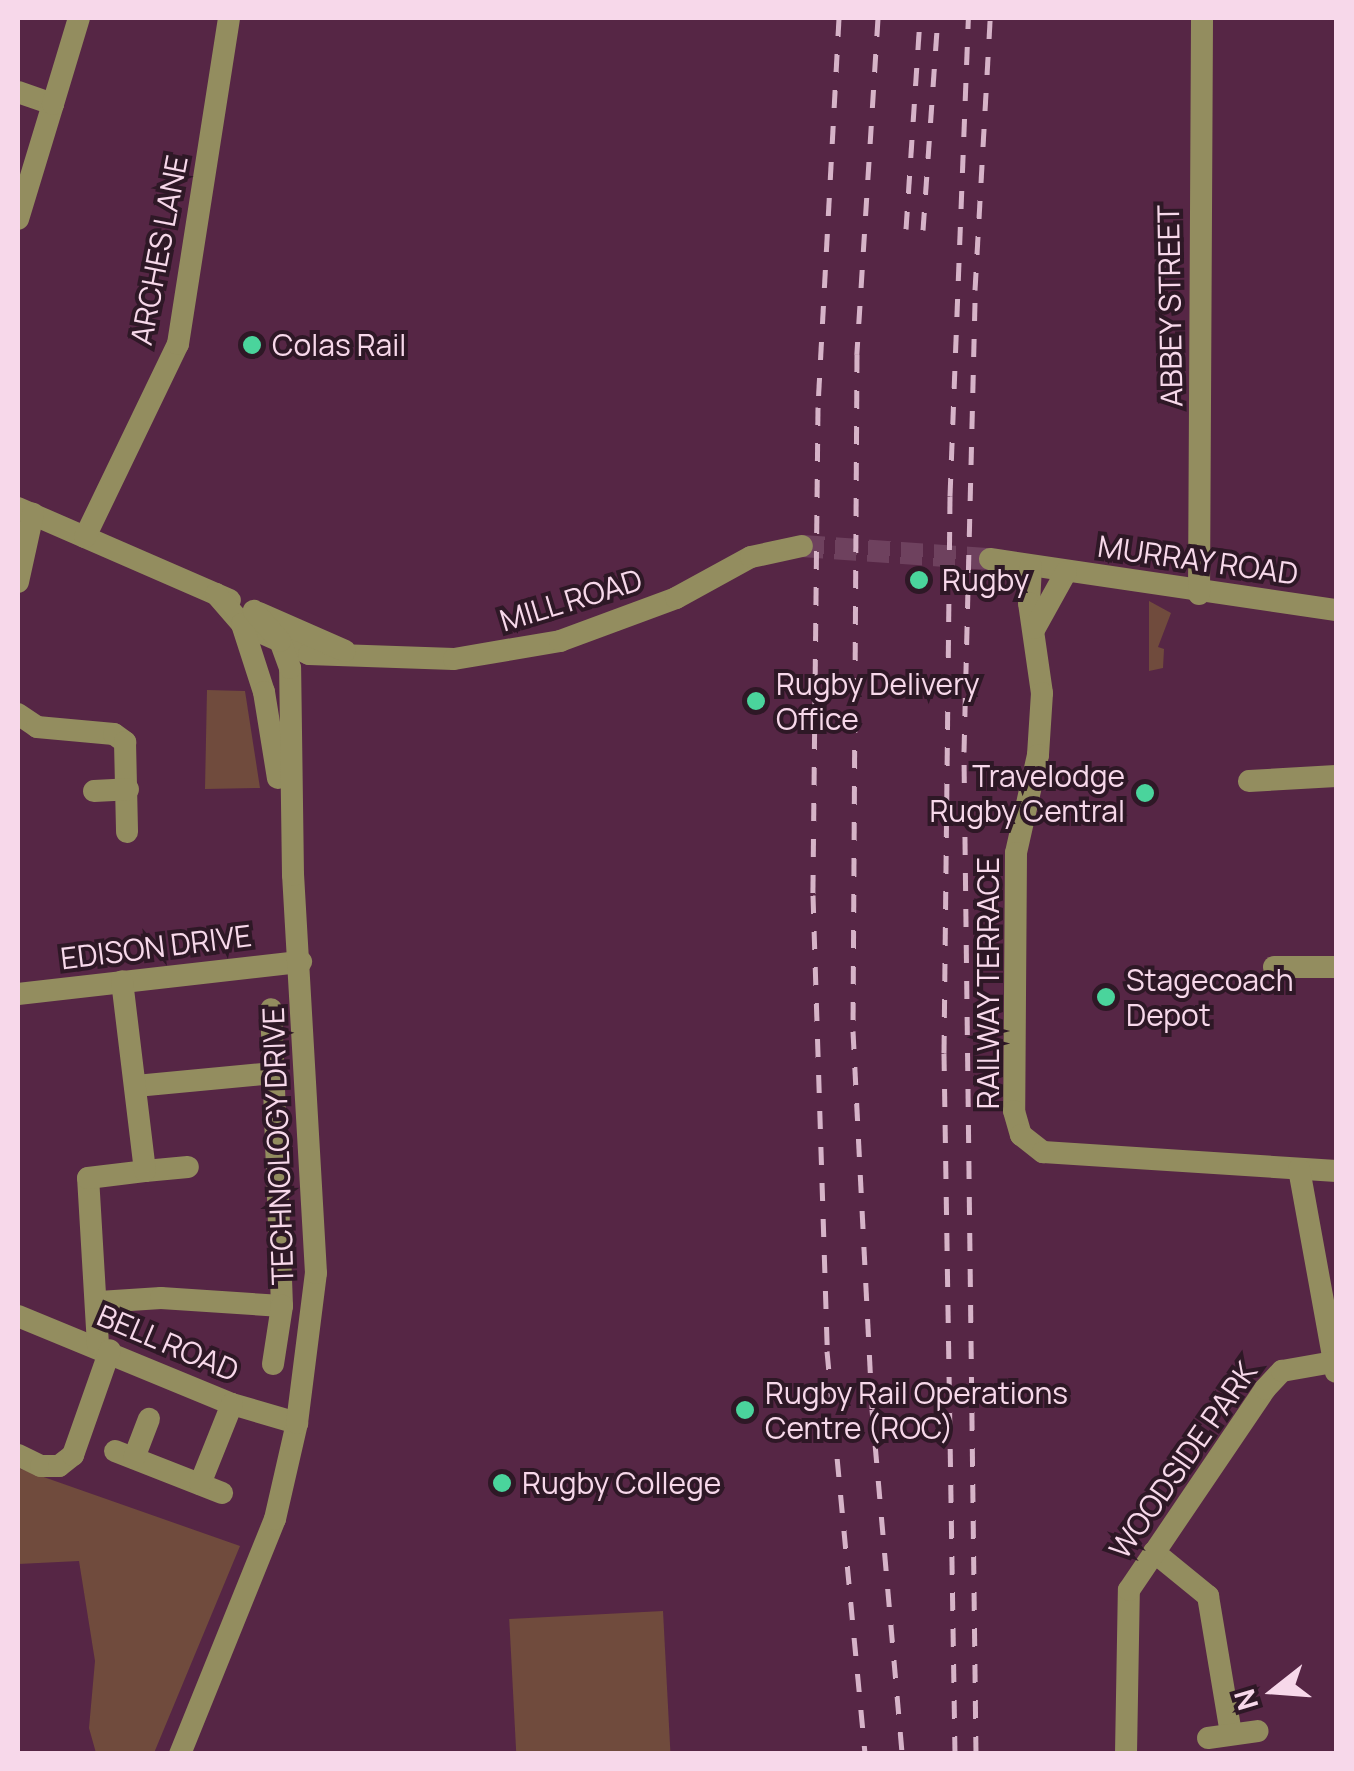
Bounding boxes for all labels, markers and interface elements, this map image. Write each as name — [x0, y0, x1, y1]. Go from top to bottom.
street label: ARCHES LANE — [123, 152, 195, 348]
street label: ABBEY STREET — [1150, 204, 1190, 408]
place label: Colas Rail — [272, 327, 406, 363]
marker: Colas Rail — [241, 334, 263, 356]
street label: MURRAY ROAD — [1095, 528, 1301, 592]
street label: MILL ROAD — [495, 561, 647, 639]
place label: Rugby — [942, 562, 1029, 598]
marker: Rugby — [906, 567, 932, 593]
place label: Rugby Delivery Office — [776, 666, 980, 736]
marker: Rugby Delivery Office — [745, 690, 767, 712]
place label: Travelodge Rugby Central — [929, 758, 1125, 828]
marker: Travelodge Rugby Central — [1134, 782, 1156, 804]
street label: RAILWAY TERRACE — [970, 856, 1006, 1110]
street label: EDISON DRIVE — [58, 917, 254, 977]
place label: Stagecoach Depot — [1126, 962, 1293, 1032]
marker: Stagecoach Depot — [1095, 986, 1117, 1008]
street label: TECHNOLOGY DRIVE — [255, 1006, 301, 1286]
street label: BELL ROAD — [91, 1297, 245, 1389]
street label: WOODSIDE PARK — [1102, 1355, 1264, 1565]
place label: Rugby Rail Operations Centre (ROC) — [765, 1375, 1068, 1446]
marker: Rugby Rail Operations Centre (ROC) — [734, 1399, 756, 1421]
place label: Rugby College — [522, 1465, 721, 1501]
marker: Rugby College — [491, 1472, 513, 1494]
north arrow — [1224, 1641, 1324, 1741]
text: N — [1224, 1685, 1266, 1715]

